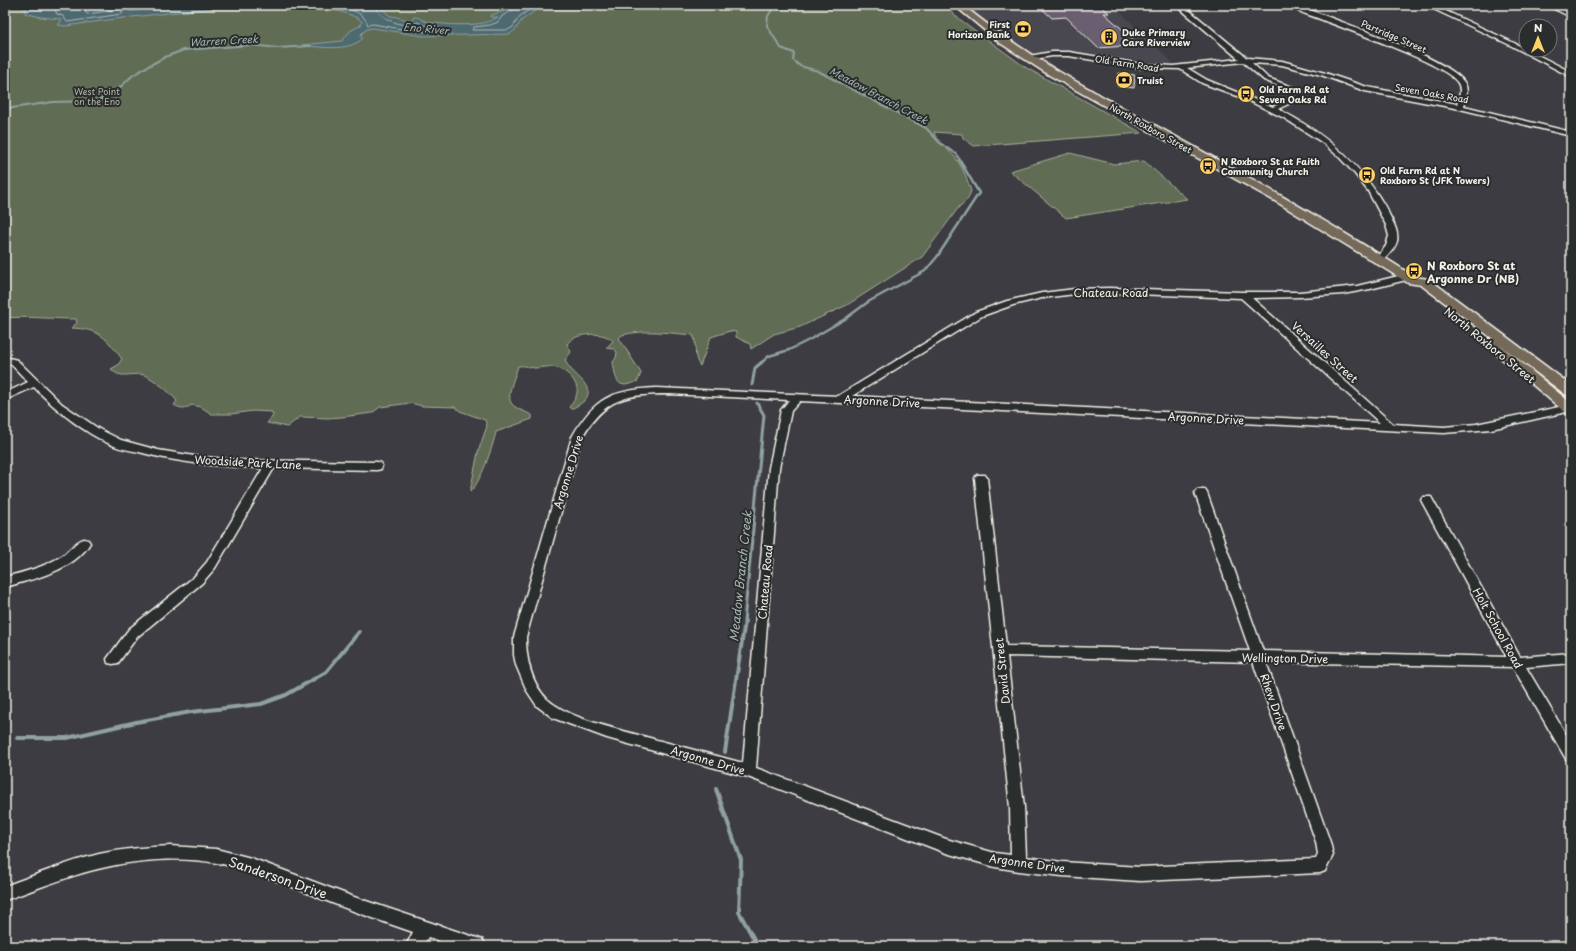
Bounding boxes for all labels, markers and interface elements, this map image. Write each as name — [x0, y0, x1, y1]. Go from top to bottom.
street label: Partridge Street — [1359, 16, 1429, 56]
place label: First Horizon Bank — [948, 17, 1010, 41]
north arrow — [1518, 18, 1558, 58]
water label: Eno River — [403, 19, 451, 38]
bank icon: First Horizon Bank — [1013, 19, 1033, 39]
text: N — [1534, 19, 1543, 36]
place label: Duke Primary Care Riverview — [1122, 25, 1191, 49]
building icon: Duke Primary Care Riverview — [1099, 27, 1119, 47]
water label: Warren Creek — [189, 31, 259, 49]
street label: Old Farm Road — [1094, 51, 1160, 75]
water label: Meadow Branch Creek — [827, 63, 932, 128]
bank icon: Truist — [1114, 70, 1134, 90]
place label: Truist — [1137, 73, 1163, 87]
street label: Seven Oaks Road — [1394, 80, 1470, 106]
place label: Old Farm Rd at Seven Oaks Rd — [1259, 82, 1330, 106]
park label: West Point on the Eno — [74, 84, 120, 108]
bus stop icon: Old Farm Rd at Seven Oaks Rd — [1236, 84, 1256, 104]
street label: North Roxboro Street — [1107, 100, 1195, 157]
place label: N Roxboro St at Faith Community Church — [1221, 154, 1320, 178]
bus stop icon: N Roxboro St at Faith Community Church — [1198, 156, 1218, 176]
place label: Old Farm Rd at N Roxboro St (JFK Towers) — [1380, 163, 1490, 187]
bus stop icon: Old Farm Rd at N Roxboro St (JFK Towers) — [1357, 165, 1377, 185]
place label: N Roxboro St at Argonne Dr (NB) — [1426, 257, 1519, 287]
bus stop icon: N Roxboro St at Argonne Dr (NB) — [1404, 261, 1424, 281]
street label: Chateau Road — [1074, 284, 1148, 301]
street label: North Roxboro Street — [1441, 303, 1540, 387]
street label: Versailles Street — [1288, 317, 1363, 387]
street label: Argonne Drive — [843, 391, 921, 411]
street label: Argonne Drive — [1167, 408, 1245, 428]
street label: Argonne Drive — [549, 433, 587, 511]
street label: Woodside Park Lane — [194, 451, 302, 473]
water label: Meadow Branch Creek — [724, 509, 756, 642]
street label: Chateau Road — [753, 544, 777, 620]
street label: Holt School Road — [1469, 584, 1527, 672]
street label: David Street — [990, 637, 1014, 705]
street label: Wellington Drive — [1242, 649, 1328, 667]
street label: Rhew Drive — [1256, 671, 1292, 733]
street label: Argonne Drive — [669, 741, 747, 779]
street label: Argonne Drive — [988, 849, 1066, 877]
street label: Sanderson Drive — [226, 851, 330, 903]

